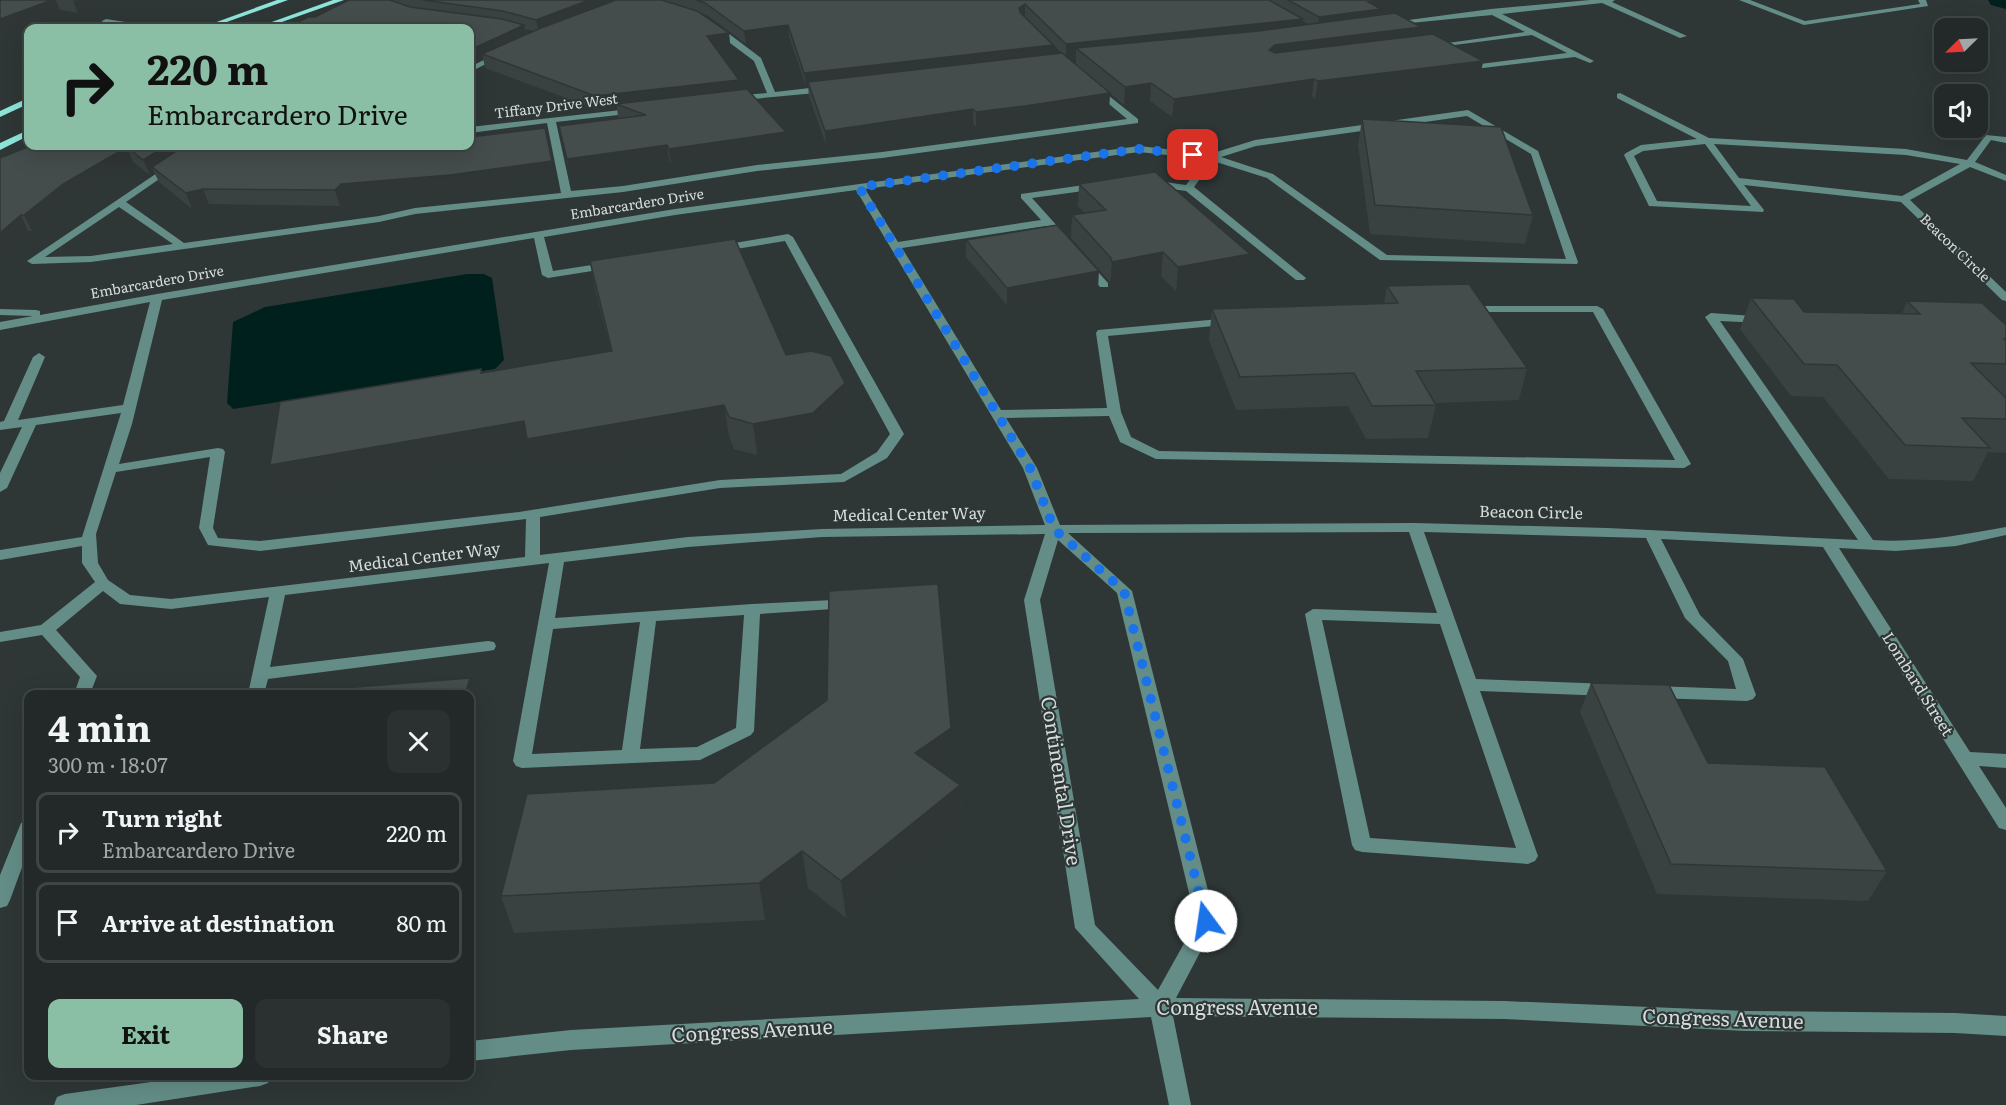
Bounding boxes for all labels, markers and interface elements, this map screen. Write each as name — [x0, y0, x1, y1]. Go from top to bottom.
north arrow — [1934, 18, 1988, 72]
map controls — [1934, 18, 1988, 138]
text: 220 m — [147, 36, 268, 98]
icon: right — [48, 48, 126, 126]
button: sound — [1934, 84, 1988, 138]
street label: Tiffany Drive West — [493, 87, 619, 122]
text: Embarcardero Drive — [147, 93, 408, 133]
pin — [1167, 129, 1218, 180]
icon: arrive — [1176, 138, 1209, 171]
street label: Embarcardero Drive — [569, 183, 705, 223]
street label: Beacon Circle — [1916, 209, 1995, 286]
street label: Embarcardero Drive — [89, 259, 225, 303]
street label: Beacon Circle — [1479, 498, 1583, 524]
street label: Medical Center Way — [832, 500, 987, 526]
street label: Medical Center Way — [346, 535, 502, 577]
street label: Lombard Street — [1877, 627, 1961, 741]
street label: Continental Drive — [1035, 694, 1091, 867]
text: 4 min — [48, 700, 151, 753]
button: close — [387, 710, 450, 773]
text: 300 m · 18:07 — [48, 749, 168, 779]
text: Turn right — [102, 801, 222, 834]
icon: right — [51, 816, 84, 849]
text: 220 m — [386, 816, 447, 849]
text: Embarcardero Drive — [102, 834, 295, 864]
position arrow — [1174, 889, 1238, 953]
icon: arrive — [51, 906, 84, 939]
text: Arrive at destination — [102, 906, 335, 939]
text: 80 m — [396, 906, 447, 939]
street label: Congress Avenue — [1156, 991, 1318, 1021]
button: Exit — [48, 999, 243, 1068]
button: Share — [255, 999, 450, 1068]
street label: Congress Avenue — [1642, 999, 1804, 1035]
street label: Congress Avenue — [670, 1010, 833, 1048]

